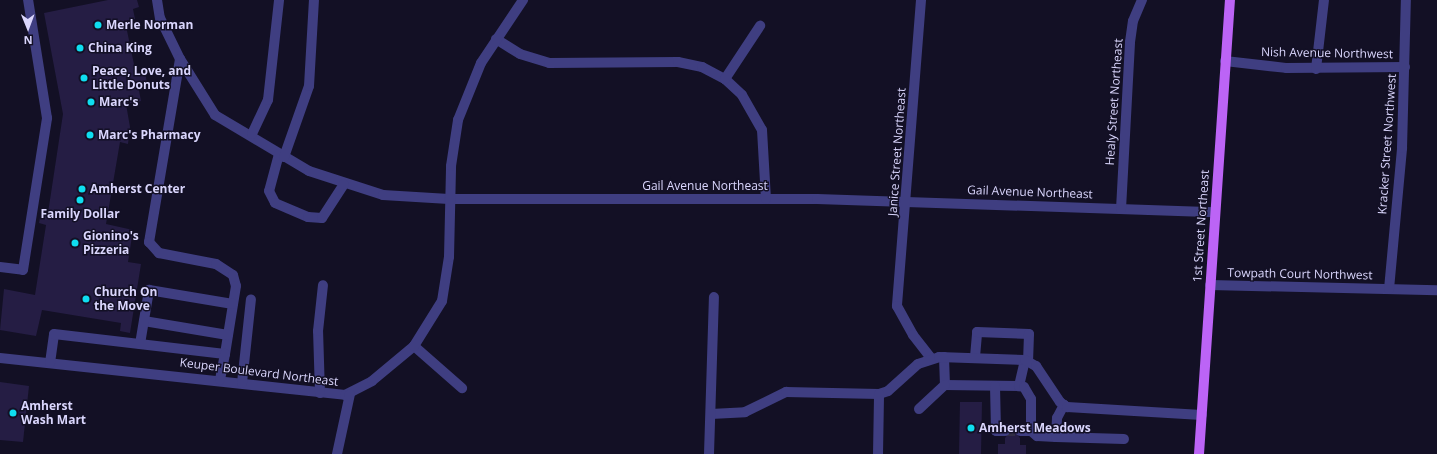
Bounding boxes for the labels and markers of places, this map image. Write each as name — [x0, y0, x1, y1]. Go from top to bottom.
place label: Merle Norman — [106, 18, 193, 32]
marker: Merle Norman — [93, 20, 103, 30]
place label: China King — [88, 41, 152, 55]
marker: China King — [75, 43, 85, 53]
place label: Peace, Love, and Little Donuts — [92, 64, 191, 92]
marker: Peace, Love, and Little Donuts — [79, 73, 89, 83]
place label: Marc's — [99, 95, 138, 109]
marker: Marc's — [86, 97, 96, 107]
place label: Marc's Pharmacy — [98, 128, 201, 142]
marker: Marc's Pharmacy — [85, 130, 95, 140]
place label: Amherst Center — [90, 182, 185, 196]
marker: Amherst Center — [77, 184, 87, 194]
marker: Family Dollar — [75, 195, 85, 205]
place label: Family Dollar — [40, 207, 120, 221]
place label: Gionino's Pizzeria — [83, 229, 139, 257]
marker: Gionino's Pizzeria — [70, 238, 80, 248]
place label: Church On the Move — [94, 285, 157, 313]
marker: Church On the Move — [81, 294, 91, 304]
place label: Amherst Wash Mart — [21, 399, 86, 427]
marker: Amherst Wash Mart — [8, 408, 18, 418]
place label: Amherst Meadows — [979, 421, 1091, 435]
marker: Amherst Meadows — [966, 423, 976, 433]

